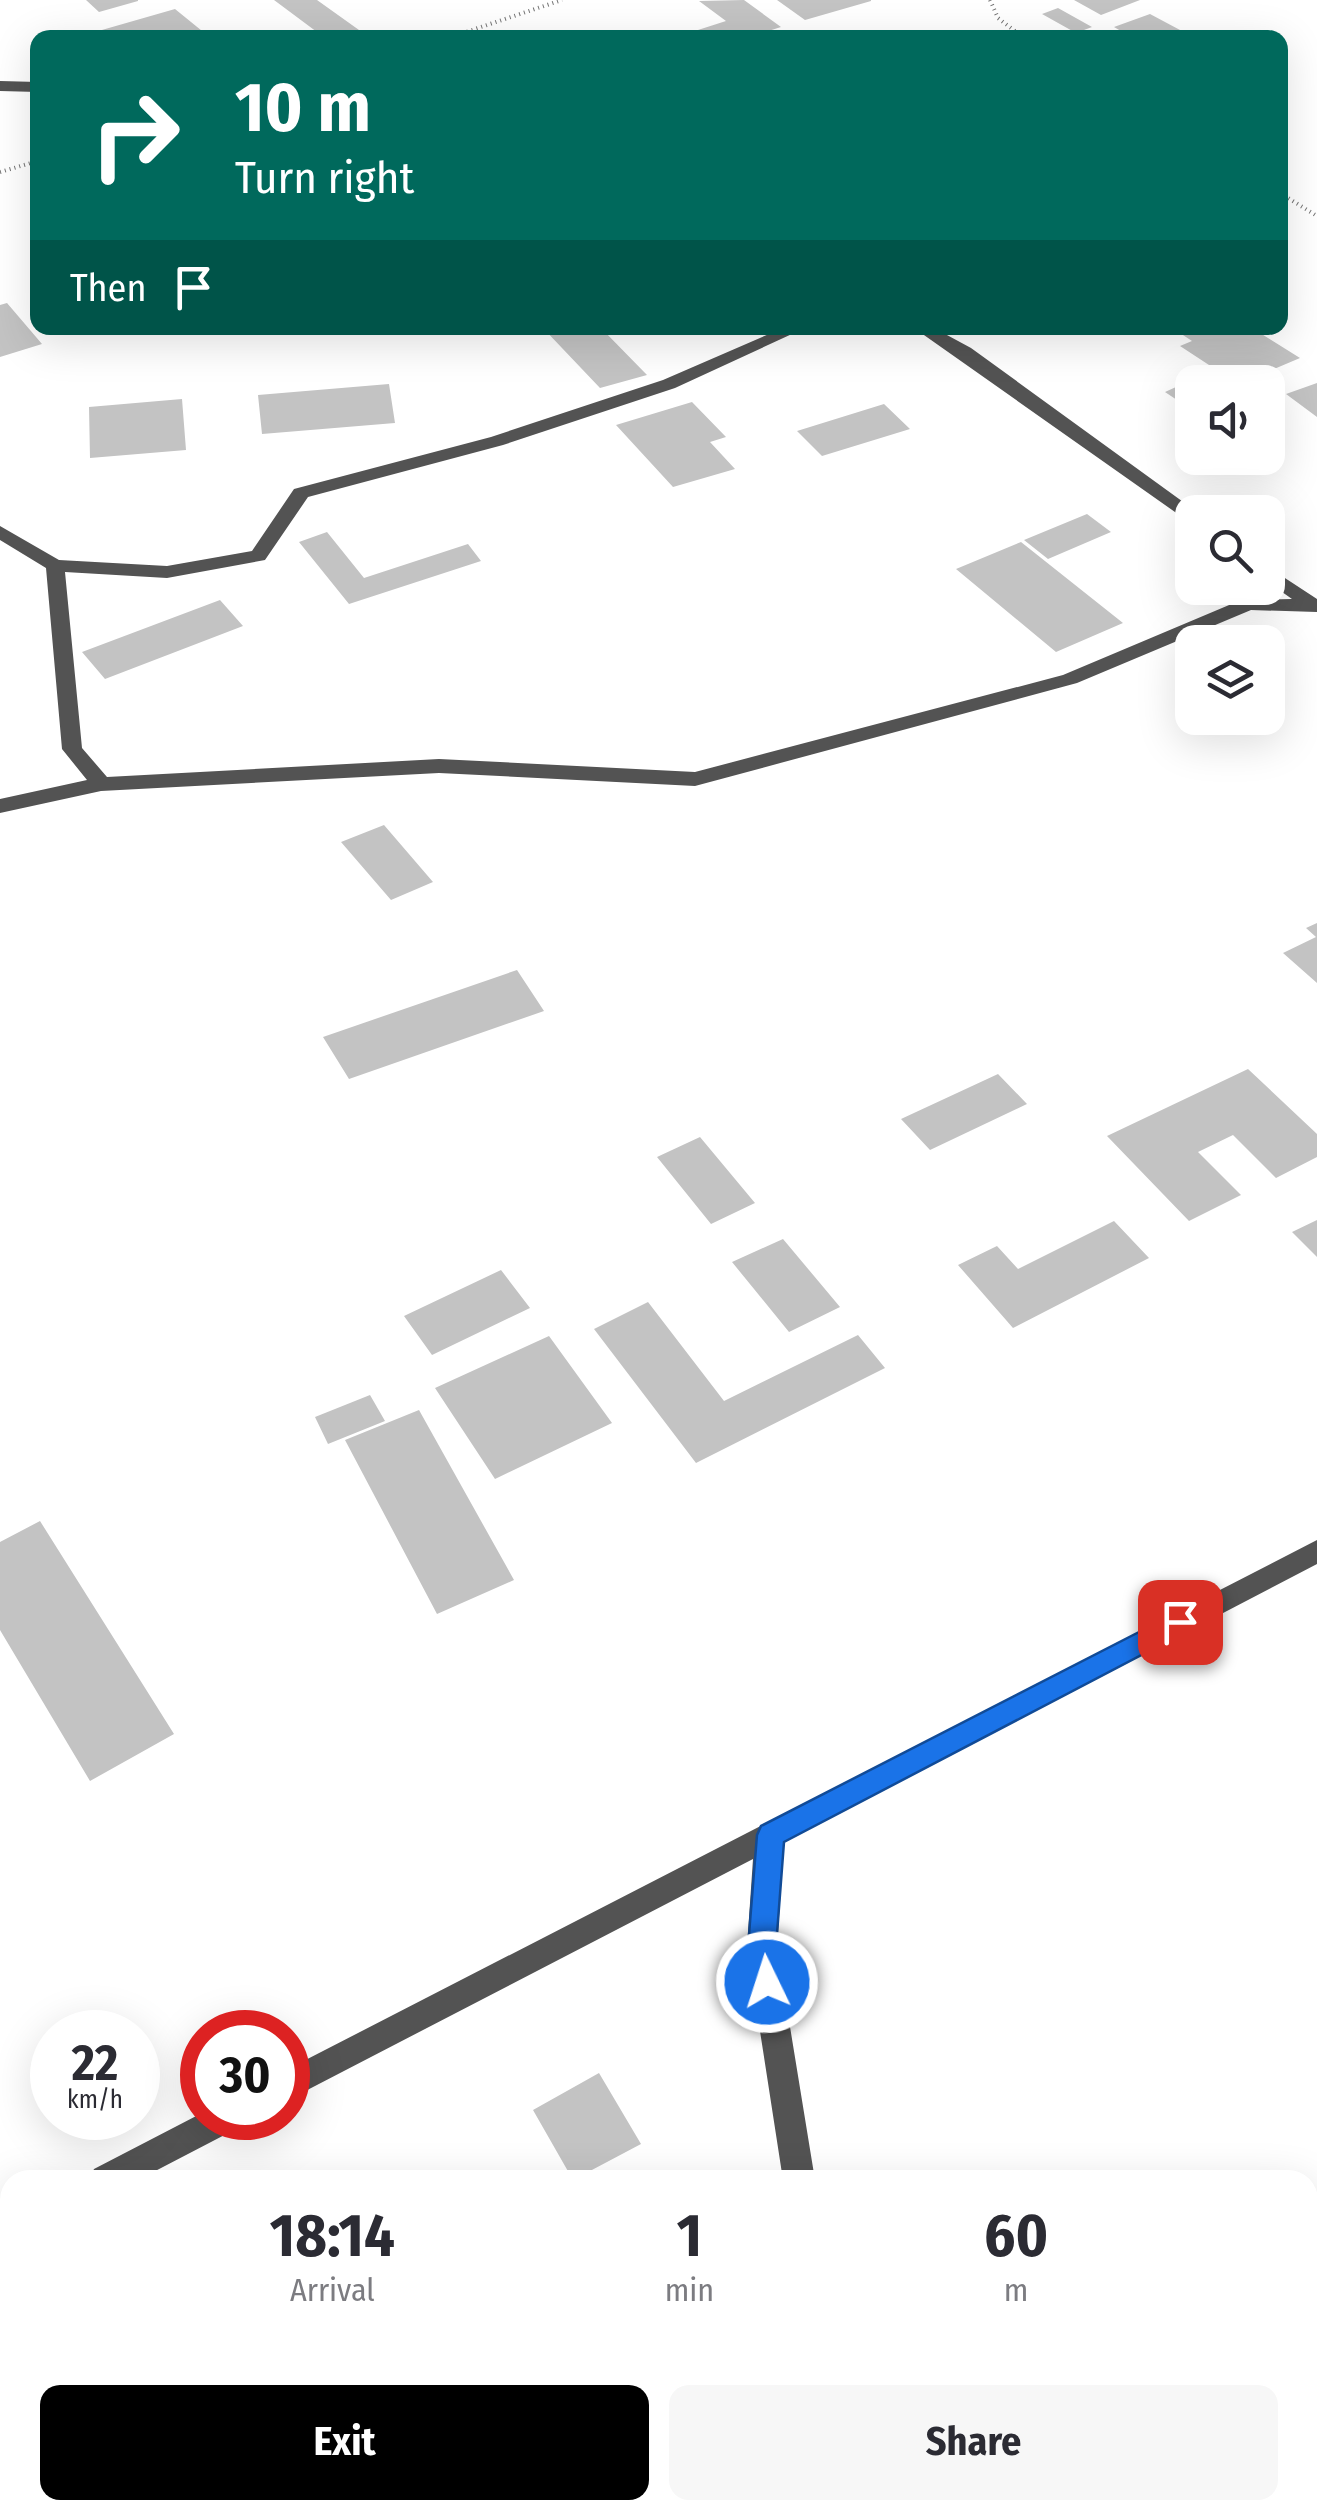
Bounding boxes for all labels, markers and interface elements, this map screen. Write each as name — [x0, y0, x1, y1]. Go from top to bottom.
text: 10 m — [235, 66, 371, 150]
icon: right — [70, 70, 200, 200]
text: Turn right — [235, 151, 414, 205]
icon: arrive — [166, 260, 221, 315]
text: Then — [70, 265, 146, 311]
map controls — [1175, 365, 1285, 735]
button: sound — [1175, 365, 1285, 475]
button: search — [1175, 495, 1285, 605]
button: layers — [1175, 625, 1285, 735]
pin — [1138, 1580, 1223, 1665]
icon: arrive — [1153, 1595, 1208, 1650]
position arrow — [715, 1930, 819, 2034]
speed limit sign: 30 — [180, 2010, 310, 2140]
text: 22 — [72, 2033, 118, 2093]
text: km/h — [67, 2085, 123, 2115]
text: 18:14 — [270, 2200, 395, 2272]
text: 1 — [677, 2200, 702, 2272]
text: 60 — [984, 2200, 1048, 2272]
text: Arrival — [290, 2271, 375, 2309]
text: min — [665, 2271, 714, 2309]
text: m — [1004, 2271, 1028, 2309]
button: Exit — [40, 2385, 649, 2500]
button: Share — [669, 2385, 1278, 2500]

